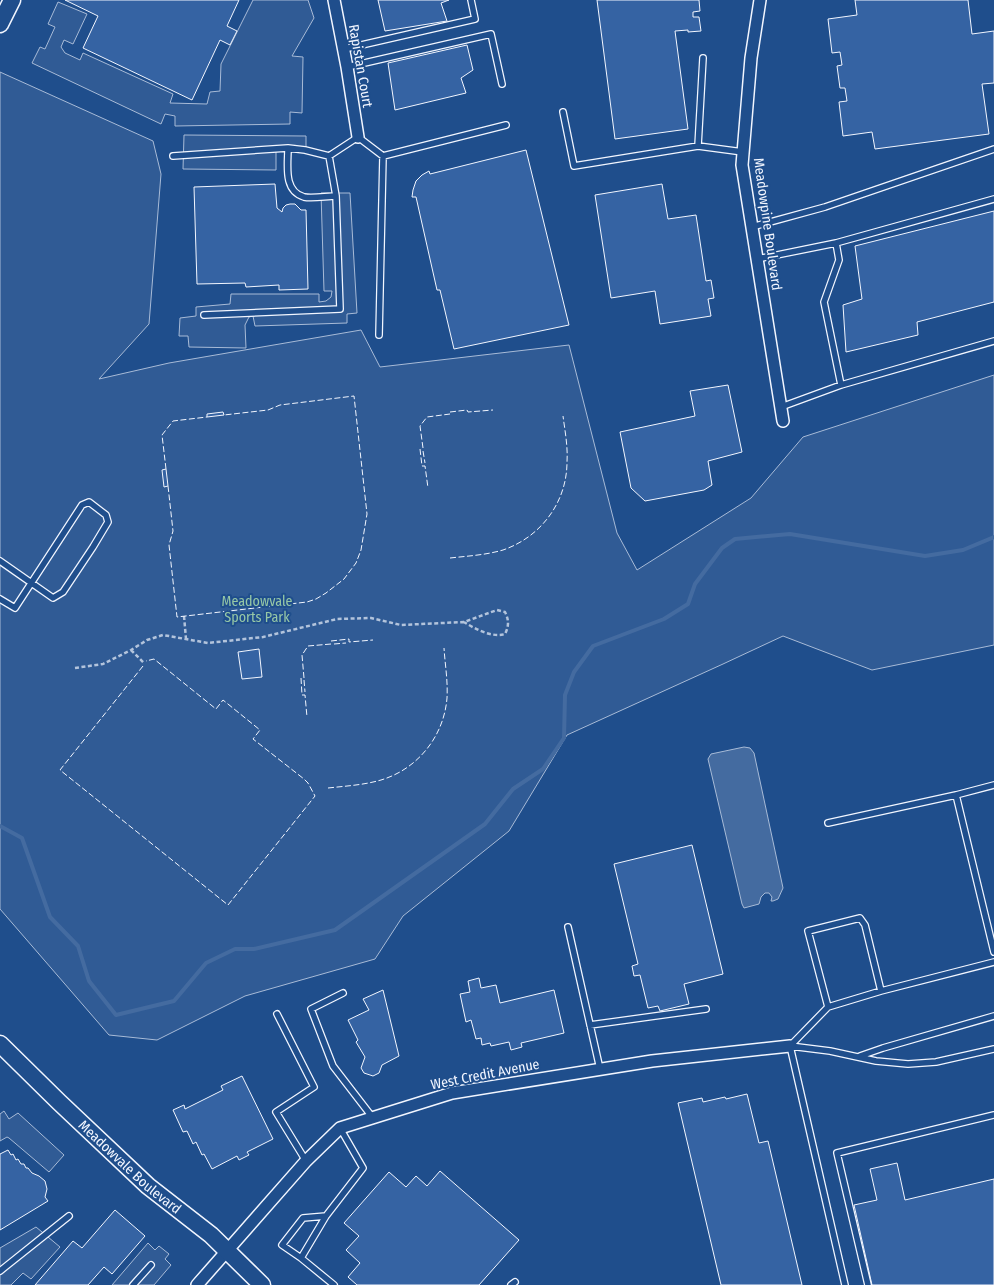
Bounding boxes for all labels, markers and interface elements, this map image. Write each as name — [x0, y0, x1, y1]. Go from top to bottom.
street label: Rapistan Court — [345, 23, 376, 109]
street label: Meadowpine Boulevard — [750, 157, 785, 292]
park label: Meadowvale Sports Park — [222, 593, 293, 626]
street label: West Credit Avenue — [429, 1056, 541, 1093]
street label: Meadowvale Boulevard — [75, 1117, 184, 1218]

